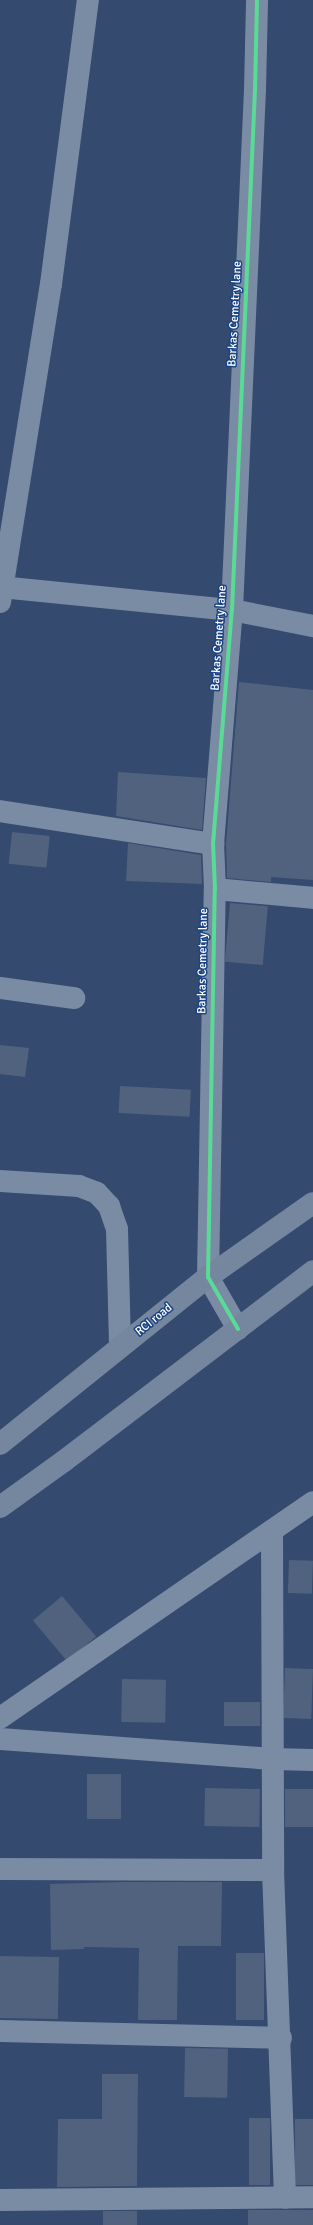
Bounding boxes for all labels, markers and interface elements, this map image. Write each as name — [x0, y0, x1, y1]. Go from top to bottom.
street label: Barkas Cemetry lane — [225, 261, 245, 367]
street label: Barkas Cemetry lane — [208, 585, 230, 691]
street label: Barkas Cemetry lane — [195, 908, 211, 1014]
street label: RCI road — [133, 1301, 175, 1339]

